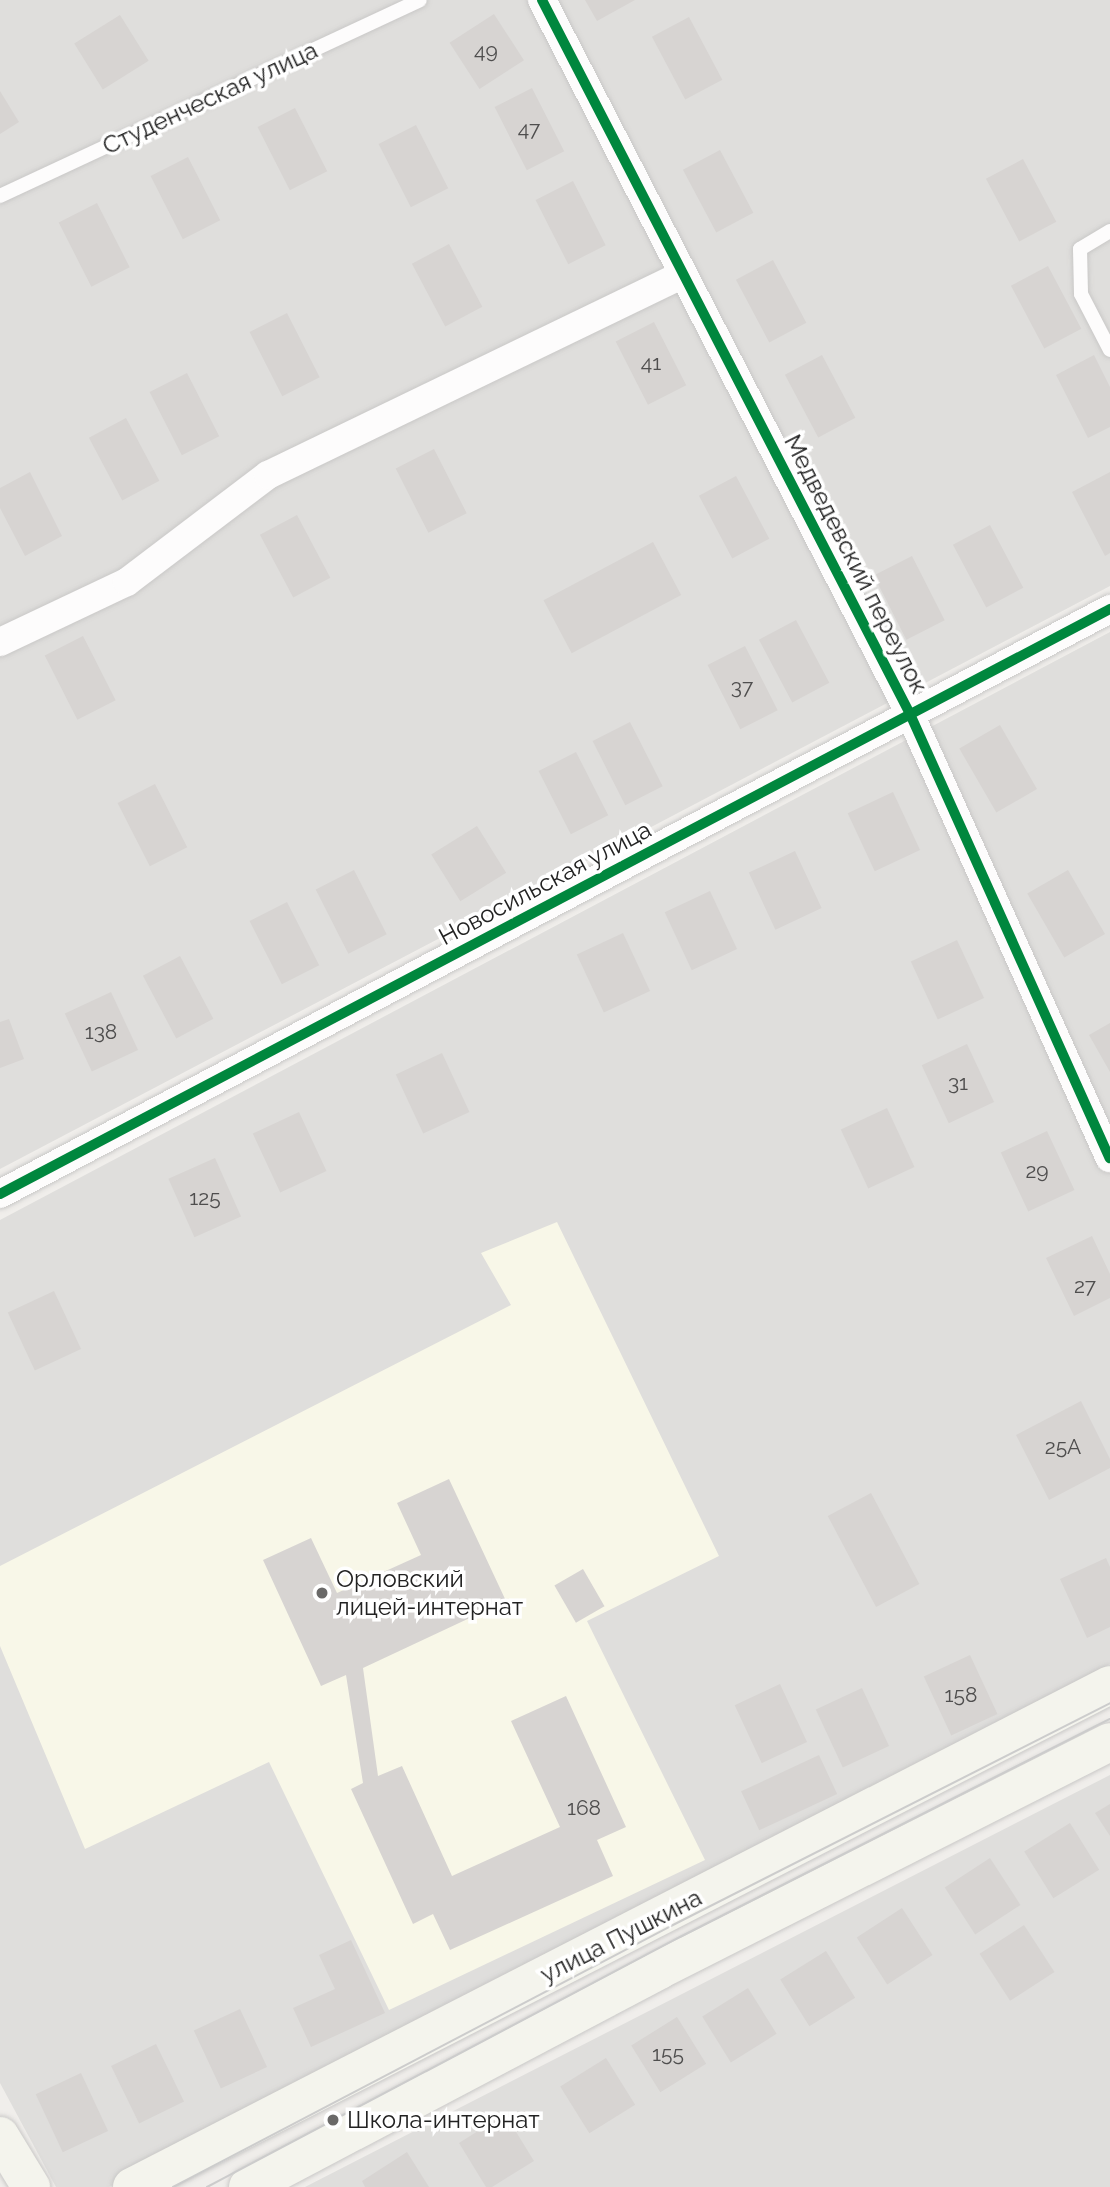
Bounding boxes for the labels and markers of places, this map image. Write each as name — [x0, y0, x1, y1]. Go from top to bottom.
place label: Орловский лицей-интернат — [336, 1565, 523, 1621]
marker: Орловский лицей-интернат — [314, 1585, 330, 1601]
place label: Школа-интернат — [347, 2106, 540, 2134]
marker: Школа-интернат — [325, 2112, 341, 2128]

